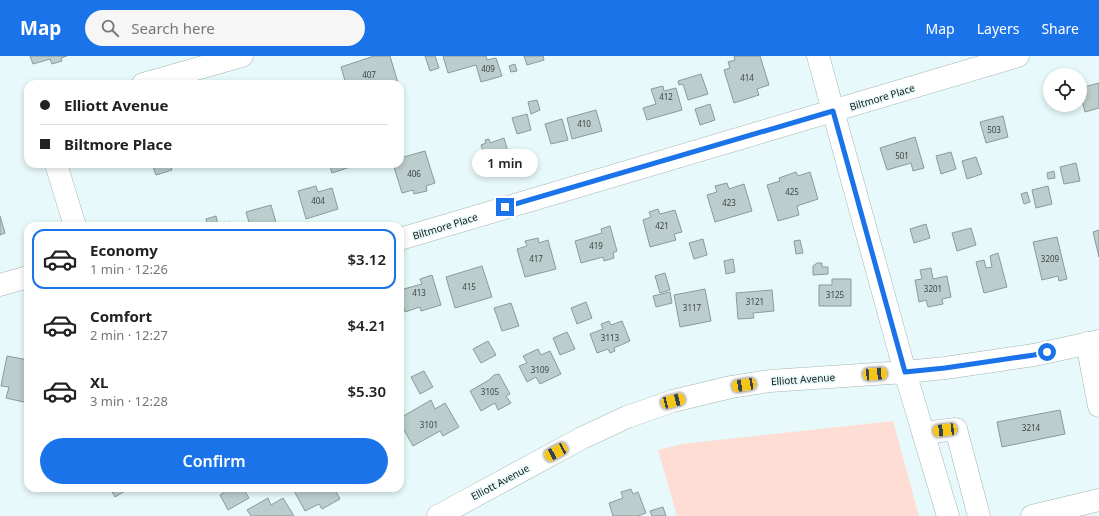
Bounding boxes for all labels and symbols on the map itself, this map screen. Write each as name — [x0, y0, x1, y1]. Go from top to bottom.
house number: 409 — [481, 63, 495, 74]
house number: 407 — [362, 69, 376, 80]
house number: 414 — [740, 72, 754, 83]
street label: Biltmore Place — [848, 80, 917, 114]
house number: 412 — [659, 91, 673, 102]
house number: 410 — [577, 118, 591, 129]
house number: 503 — [987, 124, 1001, 135]
callout: 1 min — [472, 149, 538, 177]
house number: 501 — [895, 150, 909, 161]
house number: 406 — [407, 168, 421, 179]
house number: 425 — [785, 186, 799, 197]
house number: 404 — [311, 195, 325, 206]
house number: 423 — [722, 197, 736, 208]
route end — [496, 198, 514, 216]
street label: Biltmore Place — [411, 209, 480, 243]
house number: 421 — [655, 220, 669, 231]
house number: 419 — [589, 240, 603, 251]
house number: 417 — [529, 253, 543, 264]
house number: 3209 — [1041, 253, 1060, 264]
house number: 415 — [462, 281, 476, 292]
house number: 3201 — [924, 283, 942, 294]
house number: 413 — [412, 287, 426, 298]
house number: 3125 — [826, 289, 845, 300]
house number: 3121 — [746, 296, 764, 307]
house number: 3117 — [683, 302, 702, 313]
house number: 3113 — [601, 332, 620, 343]
route start — [1038, 343, 1056, 361]
house number: 3109 — [531, 364, 550, 375]
car — [863, 367, 887, 381]
street label: Elliott Avenue — [770, 370, 836, 388]
car — [731, 377, 757, 393]
house number: 3105 — [481, 386, 500, 397]
car — [660, 392, 686, 410]
house number: 3101 — [420, 419, 438, 430]
house number: 3214 — [1022, 422, 1041, 433]
car — [932, 423, 958, 437]
car — [543, 441, 569, 463]
street label: Elliott Avenue — [468, 461, 532, 503]

